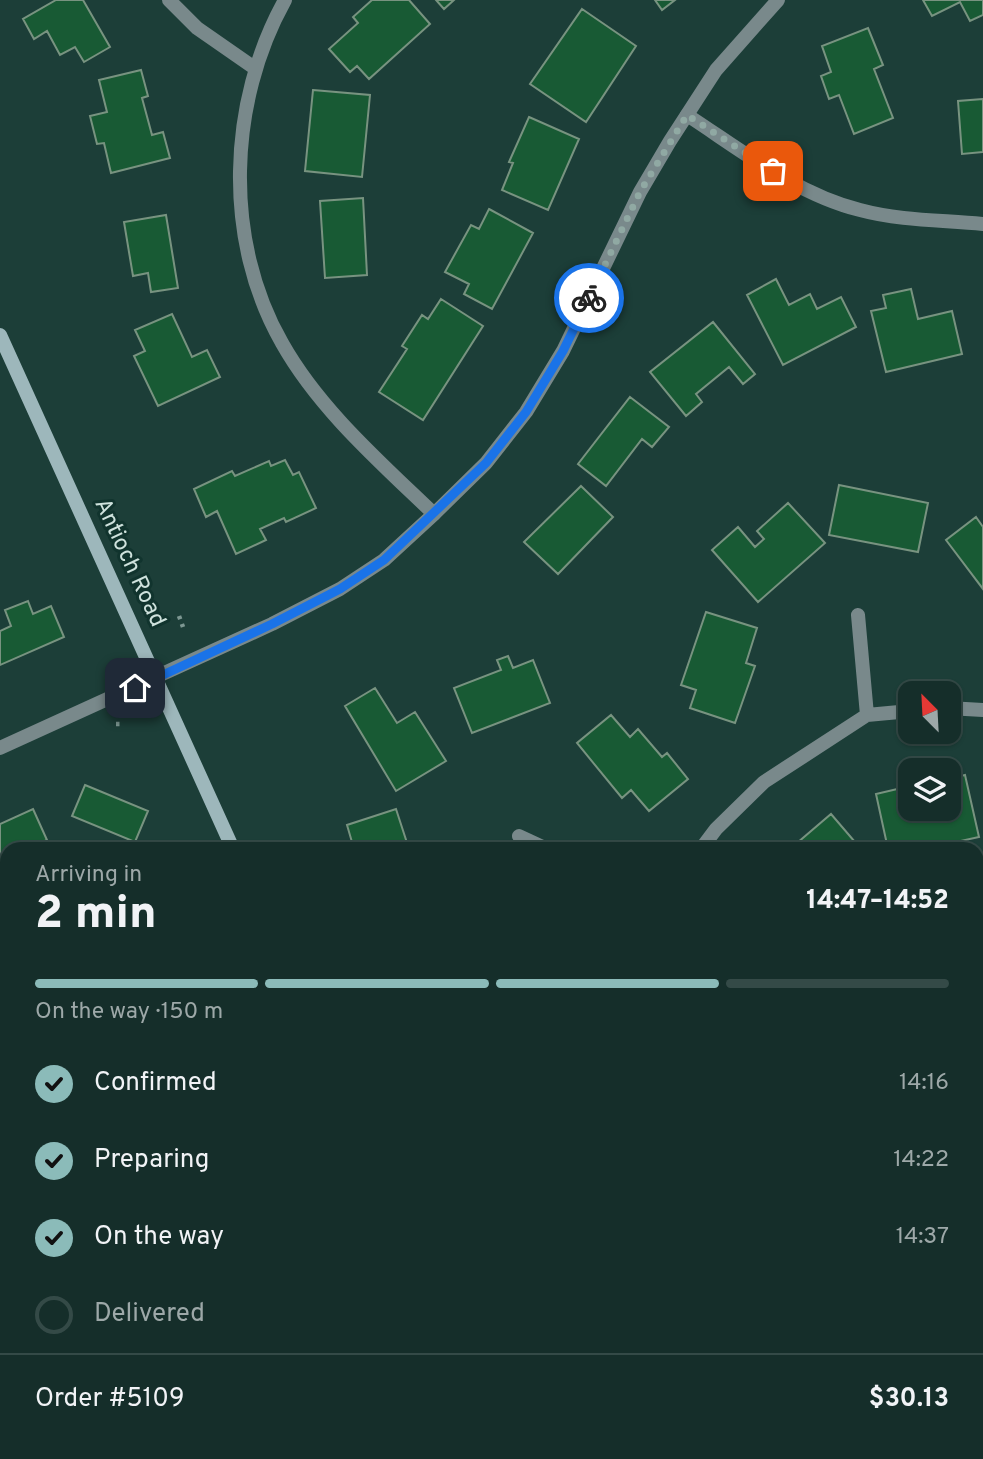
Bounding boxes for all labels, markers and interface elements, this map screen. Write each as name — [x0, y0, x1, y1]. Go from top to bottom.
pin — [743, 141, 803, 201]
icon: bag — [754, 152, 792, 190]
courier — [554, 263, 624, 333]
icon: bike — [570, 279, 608, 317]
street label: Antioch Road — [87, 494, 171, 632]
pin — [105, 658, 165, 718]
icon: home — [116, 669, 154, 707]
north arrow — [898, 681, 961, 744]
map controls — [898, 681, 961, 821]
button: layers — [898, 758, 961, 821]
text: Arriving in — [35, 861, 142, 890]
text: 14:47–14:52 — [806, 885, 949, 918]
text: 2 min — [35, 886, 157, 945]
text: On the way · 150 m — [35, 998, 223, 1027]
icon: check — [35, 1065, 73, 1103]
text: Confirmed — [94, 1067, 217, 1100]
text: 14:16 — [899, 1069, 949, 1098]
icon: check — [35, 1142, 73, 1180]
text: Preparing — [94, 1144, 209, 1177]
text: 14:22 — [893, 1146, 949, 1175]
icon: check — [35, 1219, 73, 1257]
text: On the way — [94, 1221, 224, 1254]
text: 14:37 — [896, 1223, 949, 1252]
text: Delivered — [94, 1298, 205, 1331]
text: Order #5109 — [35, 1383, 184, 1416]
text: $30.13 — [869, 1383, 949, 1416]

